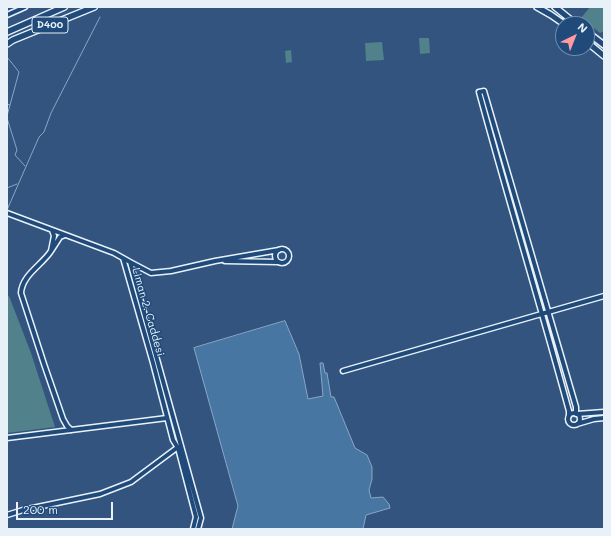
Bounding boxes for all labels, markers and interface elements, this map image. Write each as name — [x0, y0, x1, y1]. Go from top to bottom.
north arrow — [555, 16, 595, 56]
road number: D400 — [32, 17, 68, 33]
text: N — [575, 19, 591, 36]
street label: Liman 2. Caddesi — [129, 266, 167, 358]
scale bar — [18, 494, 115, 520]
text: 200 m — [23, 501, 58, 517]

